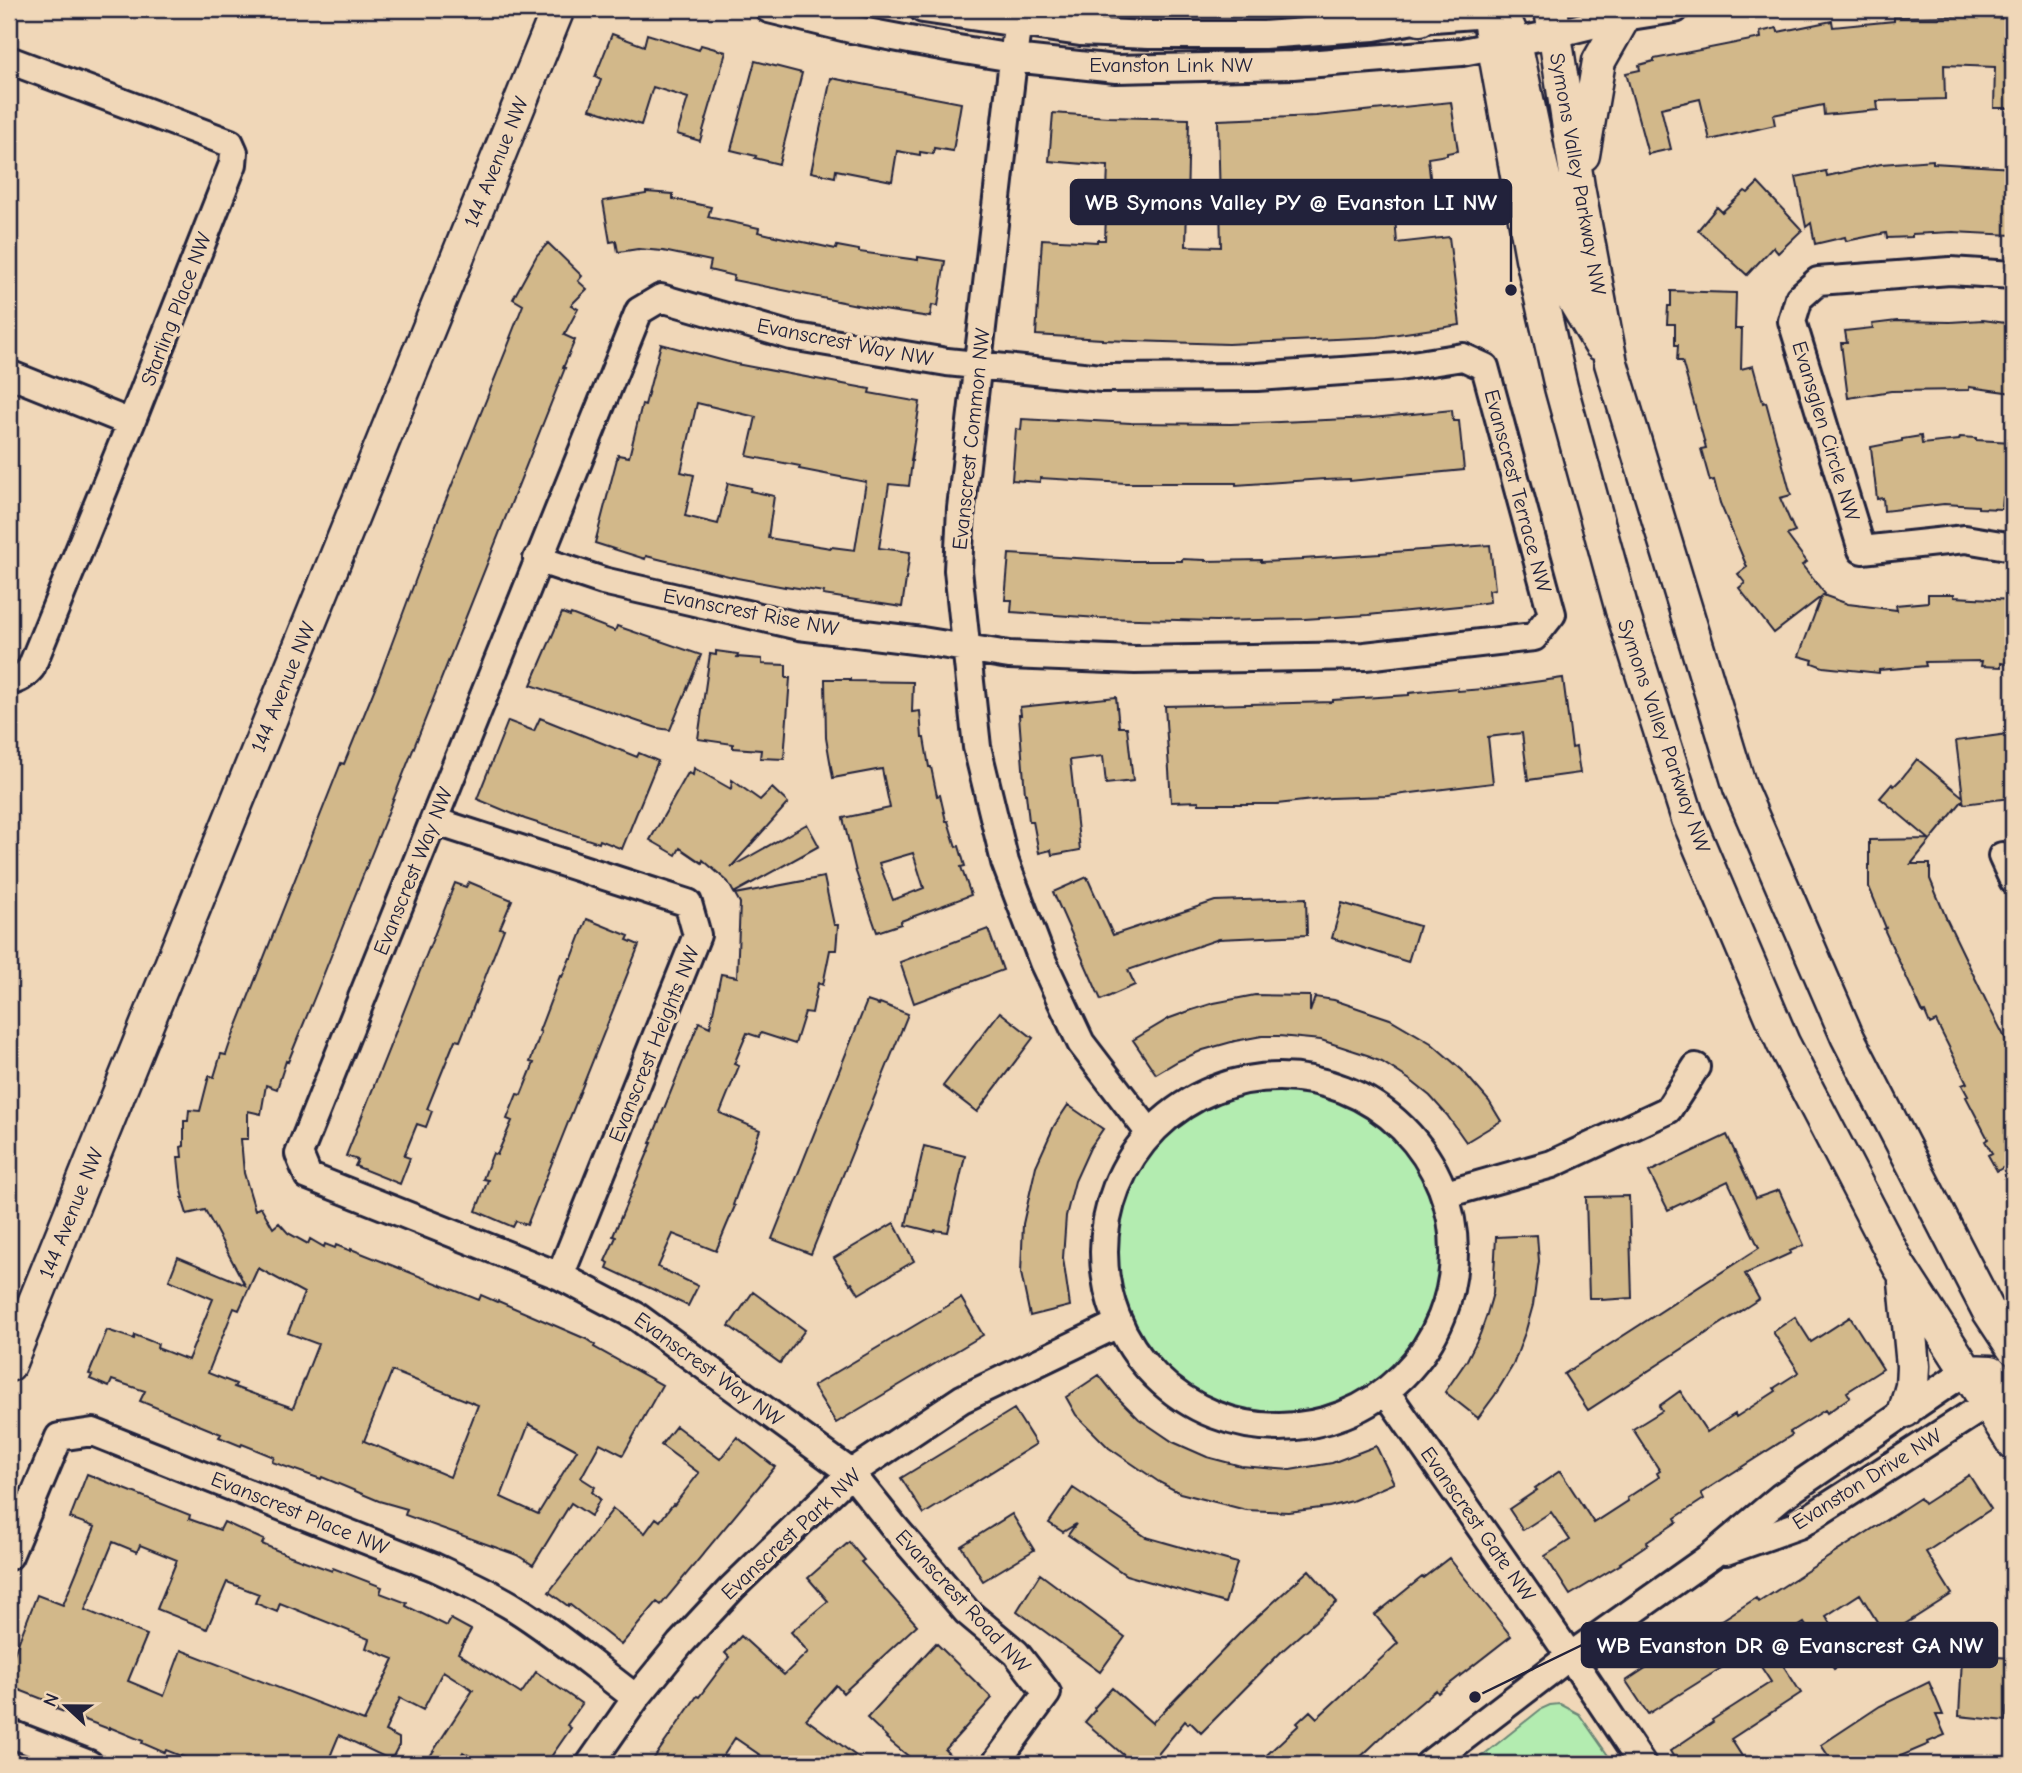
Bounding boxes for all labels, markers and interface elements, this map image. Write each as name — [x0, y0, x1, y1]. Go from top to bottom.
street label: Symons Valley Parkway NW — [1545, 51, 1611, 298]
street label: Evanston Link NW — [1089, 53, 1254, 77]
street label: 144 Avenue NW — [459, 93, 533, 231]
callout: WB Symons Valley PY @ Evanston LI NW — [1071, 180, 1511, 224]
text: WB Symons Valley PY @ Evanston LI NW — [1085, 189, 1497, 216]
street label: Starling Place NW — [136, 228, 217, 389]
street label: Evanscrest Way NW — [755, 313, 936, 371]
street label: Evanscrest Common NW — [947, 326, 995, 551]
street label: Evansglen Circle NW — [1787, 338, 1865, 525]
street label: Evanscrest Terrace NW — [1479, 387, 1557, 596]
street label: Evanscrest Rise NW — [661, 583, 841, 641]
street label: Symons Valley Parkway NW — [1613, 616, 1716, 857]
street label: 144 Avenue NW — [246, 618, 320, 756]
street label: Evanscrest Way NW — [368, 783, 458, 958]
street label: Evanscrest Heights NW — [604, 942, 705, 1145]
street label: 144 Avenue NW — [34, 1144, 108, 1282]
street label: Evanscrest Way NW — [630, 1307, 789, 1432]
street label: Evanston Drive NW — [1788, 1423, 1947, 1535]
street label: Evanscrest Gate NW — [1416, 1442, 1541, 1607]
street label: Evanscrest Park NW — [716, 1463, 866, 1605]
street label: Evanscrest Place NW — [208, 1466, 393, 1560]
street label: Evanscrest Road NW — [891, 1524, 1036, 1678]
callout: WB Evanston DR @ Evanscrest GA NW — [1582, 1623, 1997, 1667]
text: WB Evanston DR @ Evanscrest GA NW — [1597, 1632, 1984, 1659]
north arrow — [32, 1672, 102, 1742]
text: N — [39, 1690, 64, 1710]

